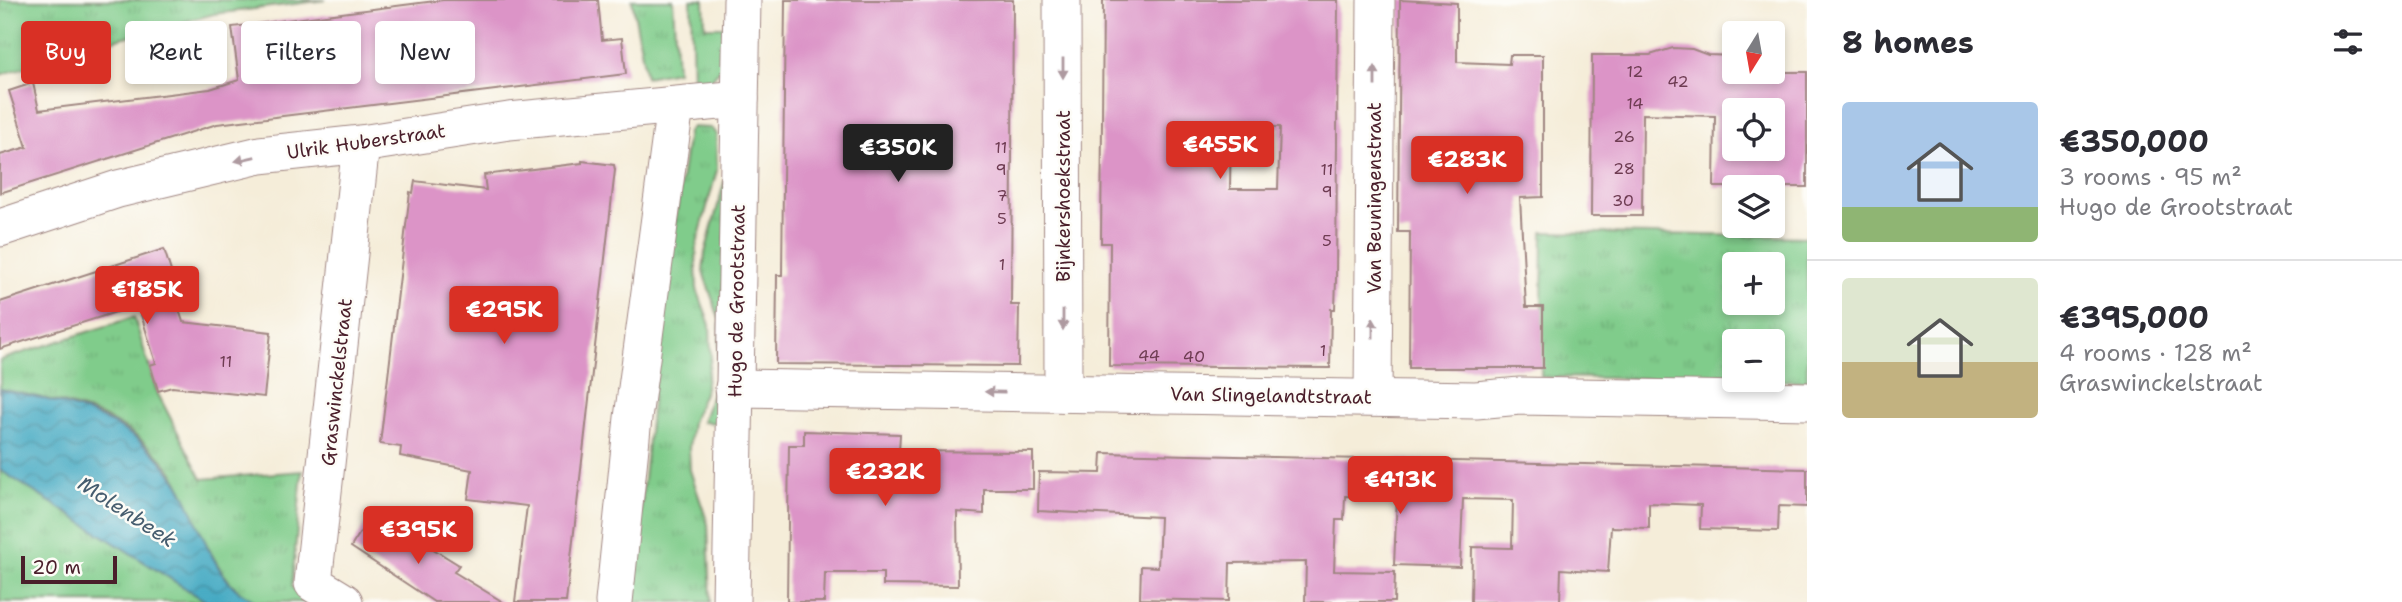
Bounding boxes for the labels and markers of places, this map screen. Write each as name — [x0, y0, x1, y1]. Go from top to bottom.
pin: €455K — [1171, 122, 1269, 181]
pin: €350K — [849, 124, 947, 184]
pin: €283K — [1418, 136, 1516, 196]
pin: €185K — [98, 266, 196, 326]
pin: €295K — [455, 286, 553, 346]
pin: €232K — [836, 448, 934, 508]
pin: €413K — [1351, 456, 1449, 516]
pin: €395K — [369, 506, 467, 566]

